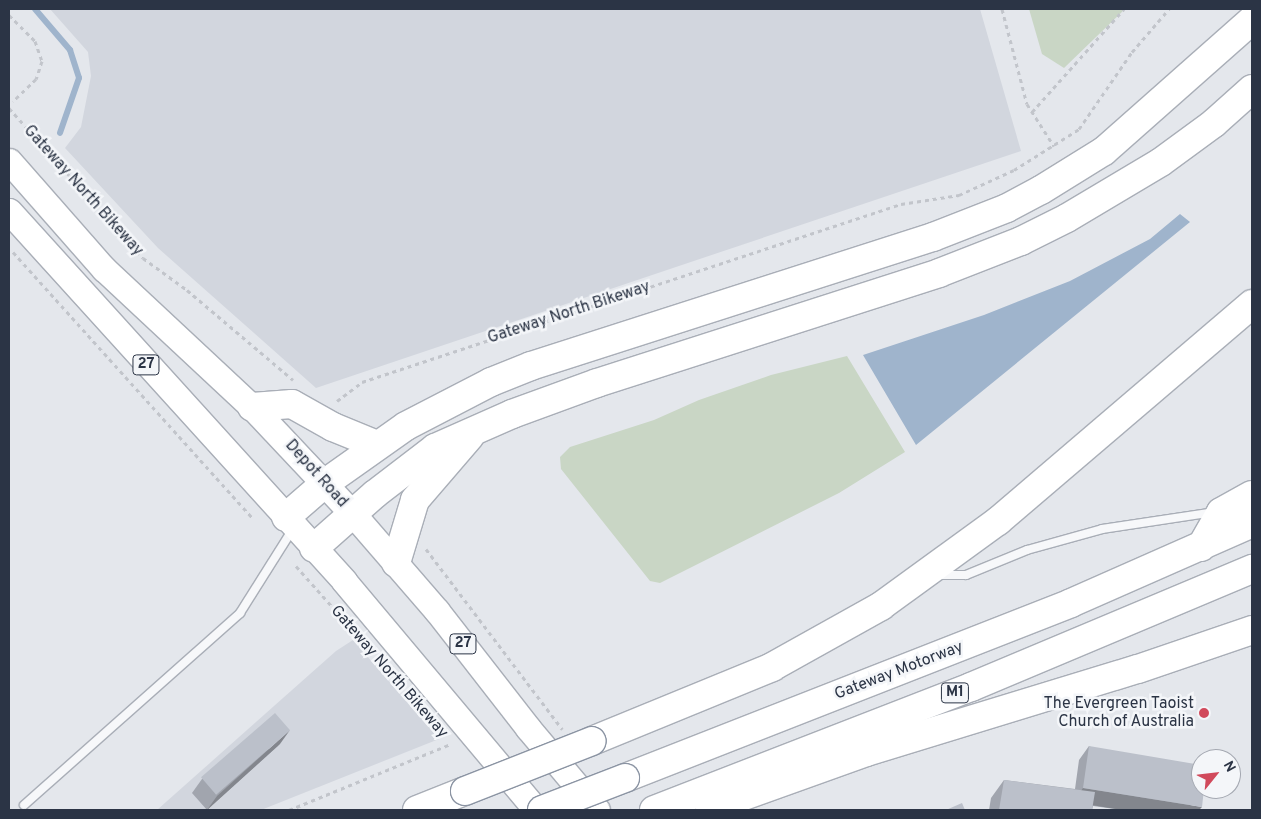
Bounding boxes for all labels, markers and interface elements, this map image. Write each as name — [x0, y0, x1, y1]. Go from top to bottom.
street label: Gateway North Bikeway — [19, 122, 147, 260]
street label: Gateway North Bikeway — [485, 278, 653, 348]
road number: 27 — [132, 352, 160, 378]
street label: Depot Road — [281, 436, 351, 512]
street label: Gateway North Bikeway — [326, 602, 452, 742]
road number: 27 — [449, 632, 477, 656]
street label: Gateway Motorway — [832, 638, 966, 704]
road number: M1 — [940, 680, 970, 706]
place label: The Evergreen Taoist Church of Australia — [1043, 694, 1194, 732]
marker: The Evergreen Taoist Church of Australia — [1198, 707, 1210, 719]
north arrow — [1191, 749, 1241, 799]
text: N — [1219, 758, 1239, 775]

